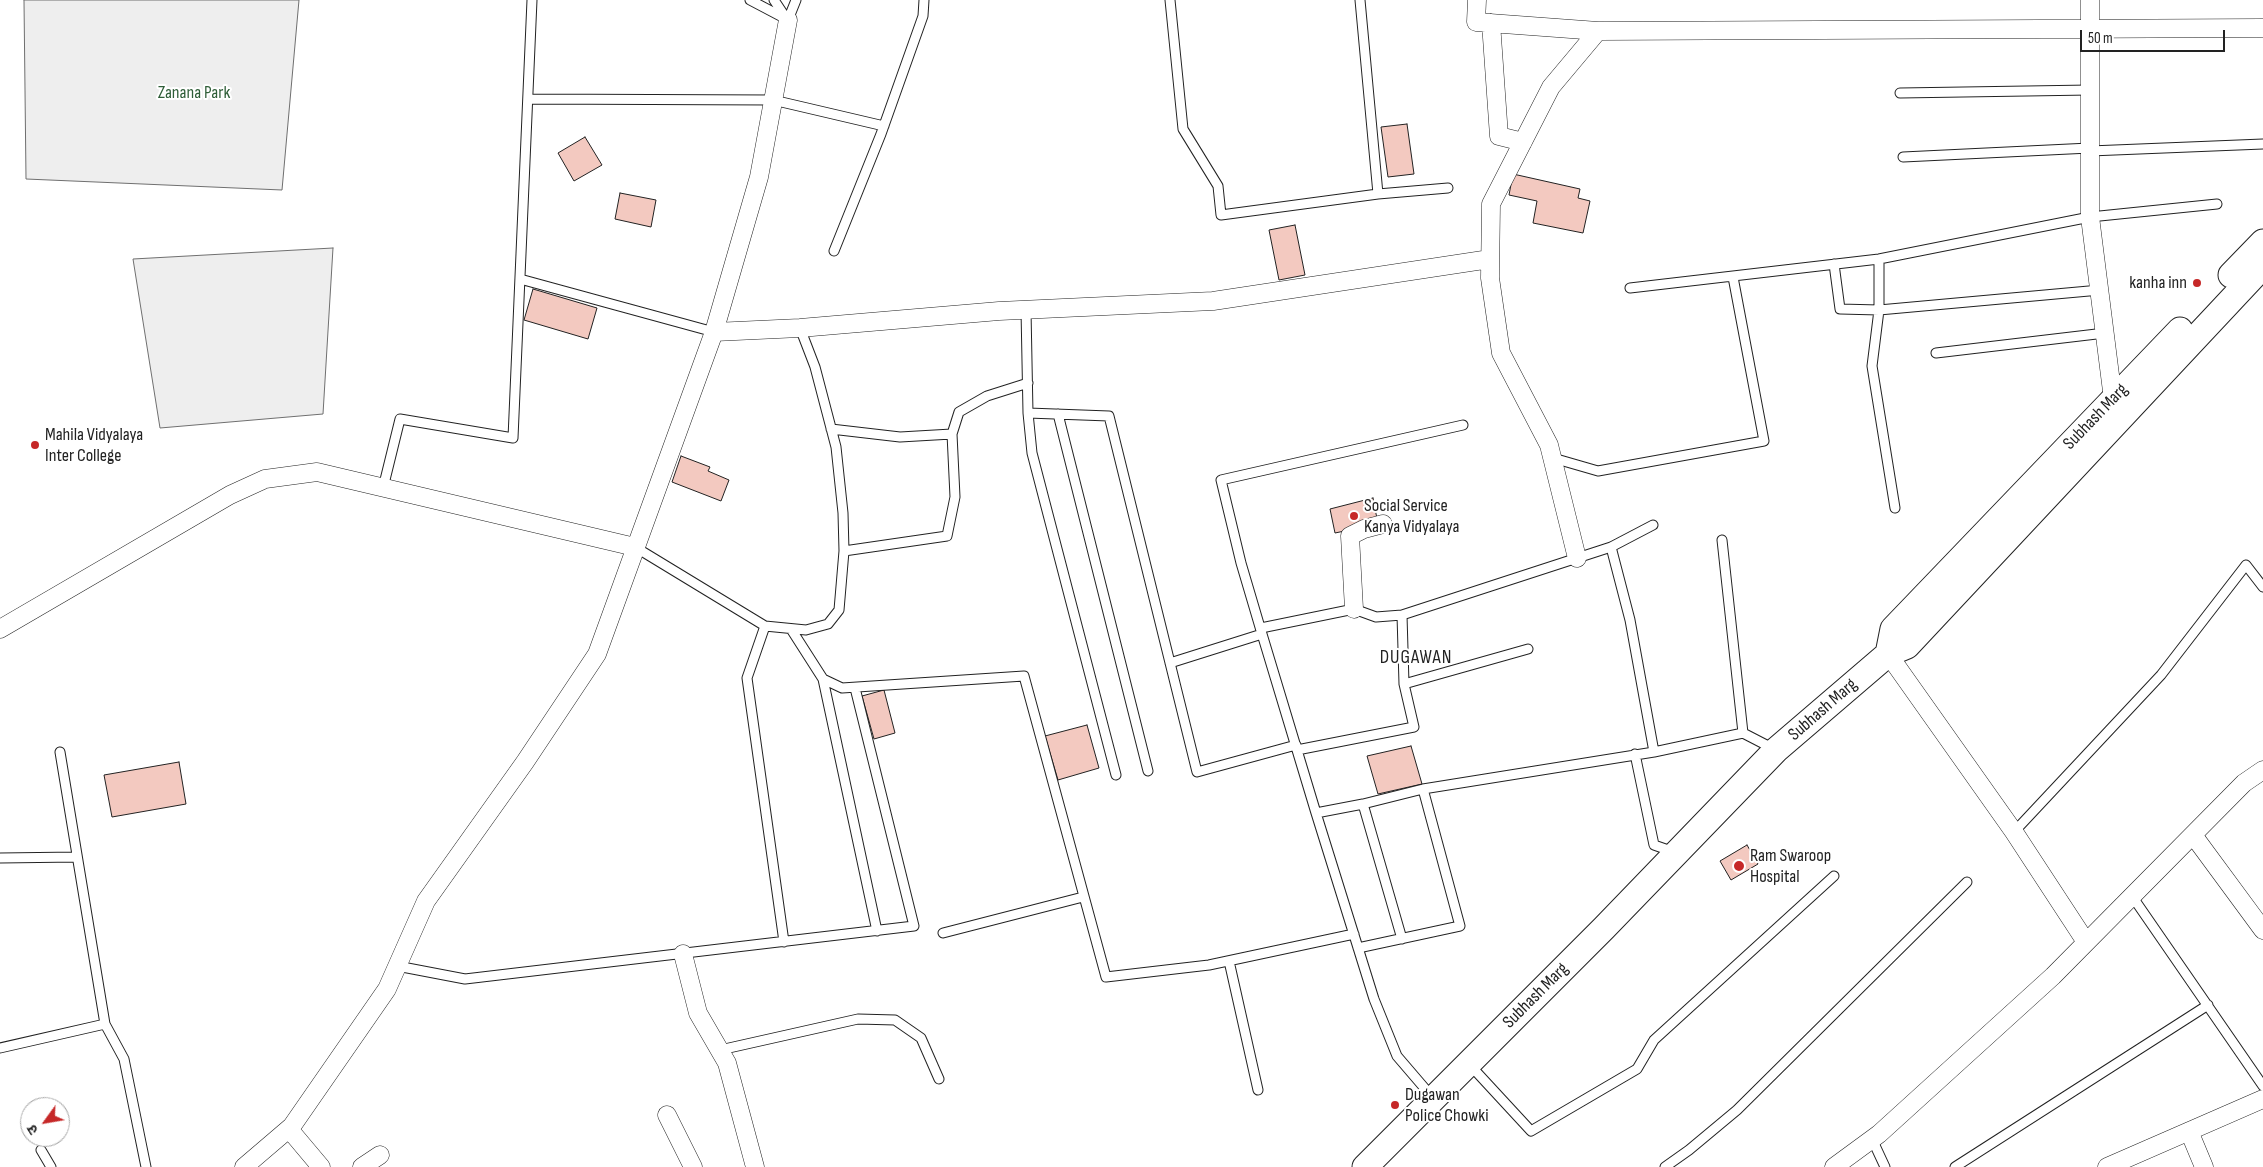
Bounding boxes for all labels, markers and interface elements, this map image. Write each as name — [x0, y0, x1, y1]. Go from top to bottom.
scale bar — [2083, 20, 2228, 52]
text: 50 m — [2088, 29, 2113, 48]
park label: Zanana Park — [158, 82, 230, 104]
place label: kanha inn — [2129, 272, 2187, 294]
marker: kanha inn — [2191, 277, 2203, 289]
street label: Subhash Marg — [2059, 379, 2133, 455]
place label: Mahila Vidyalaya Inter College — [45, 424, 143, 466]
marker: Mahila Vidyalaya Inter College — [29, 439, 41, 451]
place label: Social Service Kanya Vidyalaya — [1364, 495, 1459, 538]
marker: Social Service Kanya Vidyalaya — [1348, 510, 1360, 522]
district label: DUGAWAN — [1379, 647, 1453, 669]
street label: Subhash Marg — [1784, 674, 1862, 746]
place label: Ram Swaroop Hospital — [1750, 845, 1831, 888]
marker: Ram Swaroop Hospital — [1732, 859, 1746, 873]
street label: Subhash Marg — [1499, 959, 1573, 1033]
place label: Dugawan Police Chowki — [1405, 1084, 1489, 1126]
north arrow — [20, 1097, 70, 1147]
marker: Dugawan Police Chowki — [1389, 1099, 1401, 1111]
text: उ — [23, 1122, 42, 1138]

